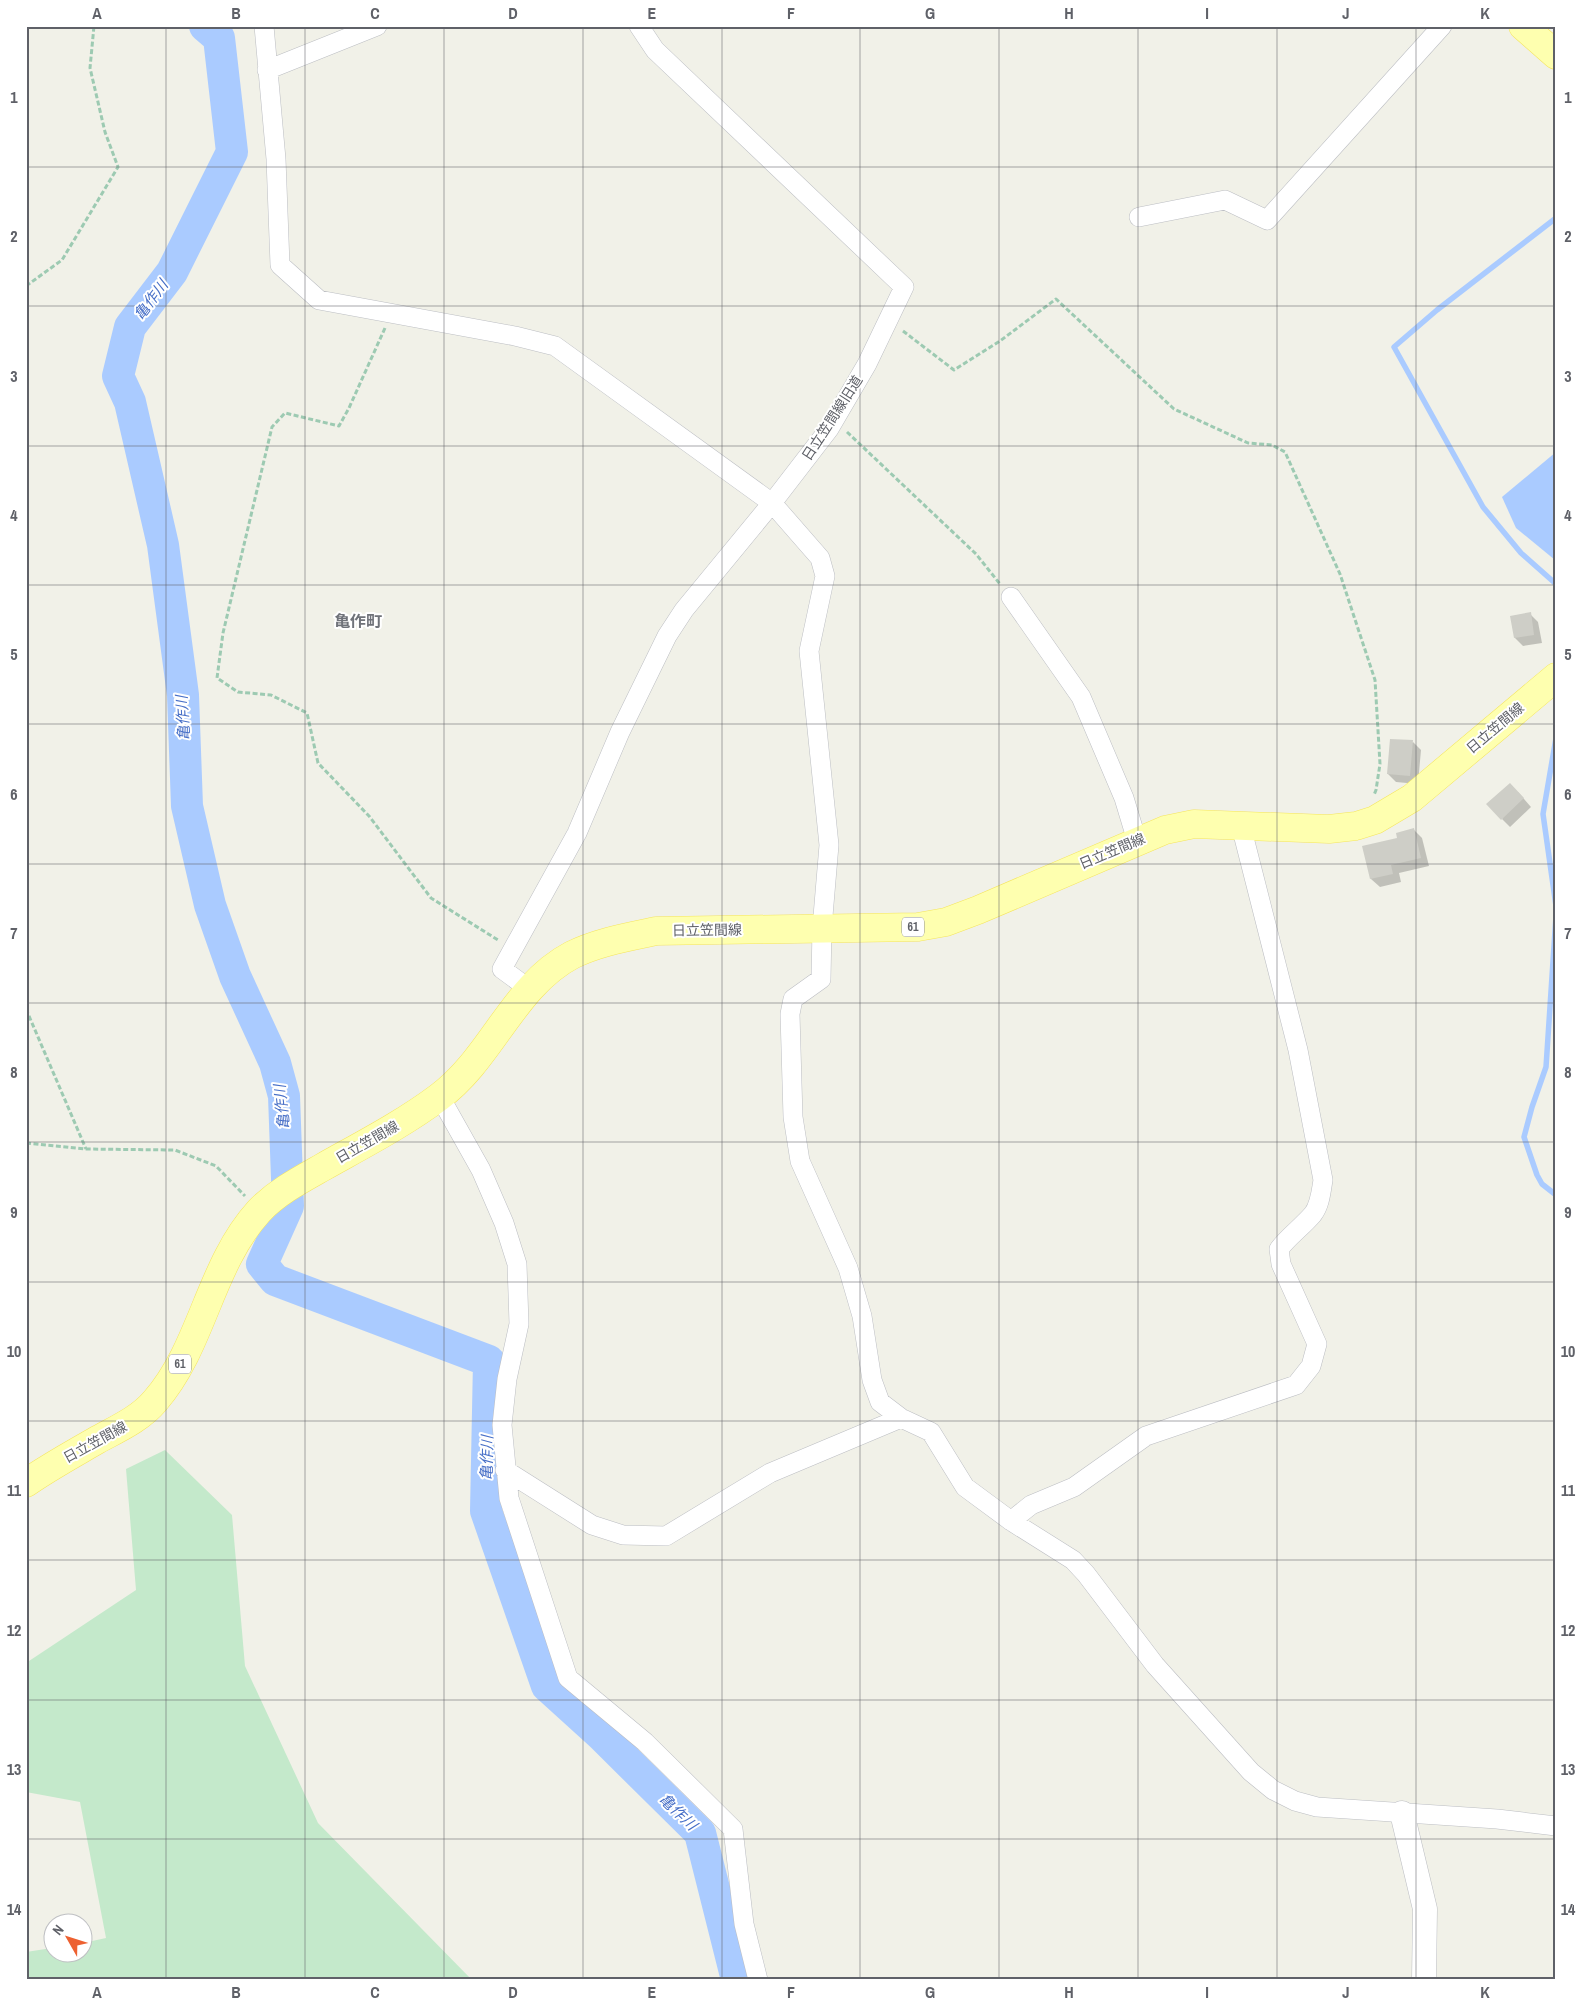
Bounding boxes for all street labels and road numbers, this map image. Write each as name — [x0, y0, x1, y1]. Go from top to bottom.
street label: 日立笠間線旧道 — [798, 372, 866, 464]
street label: 日立笠間線 — [1462, 699, 1528, 757]
street label: 日立笠間線 — [1076, 829, 1148, 873]
road number: 61 — [902, 918, 924, 936]
street label: 日立笠間線 — [672, 920, 742, 940]
street label: 日立笠間線 — [332, 1117, 402, 1167]
road number: 61 — [169, 1355, 191, 1374]
street label: 日立笠間線 — [60, 1417, 130, 1467]

